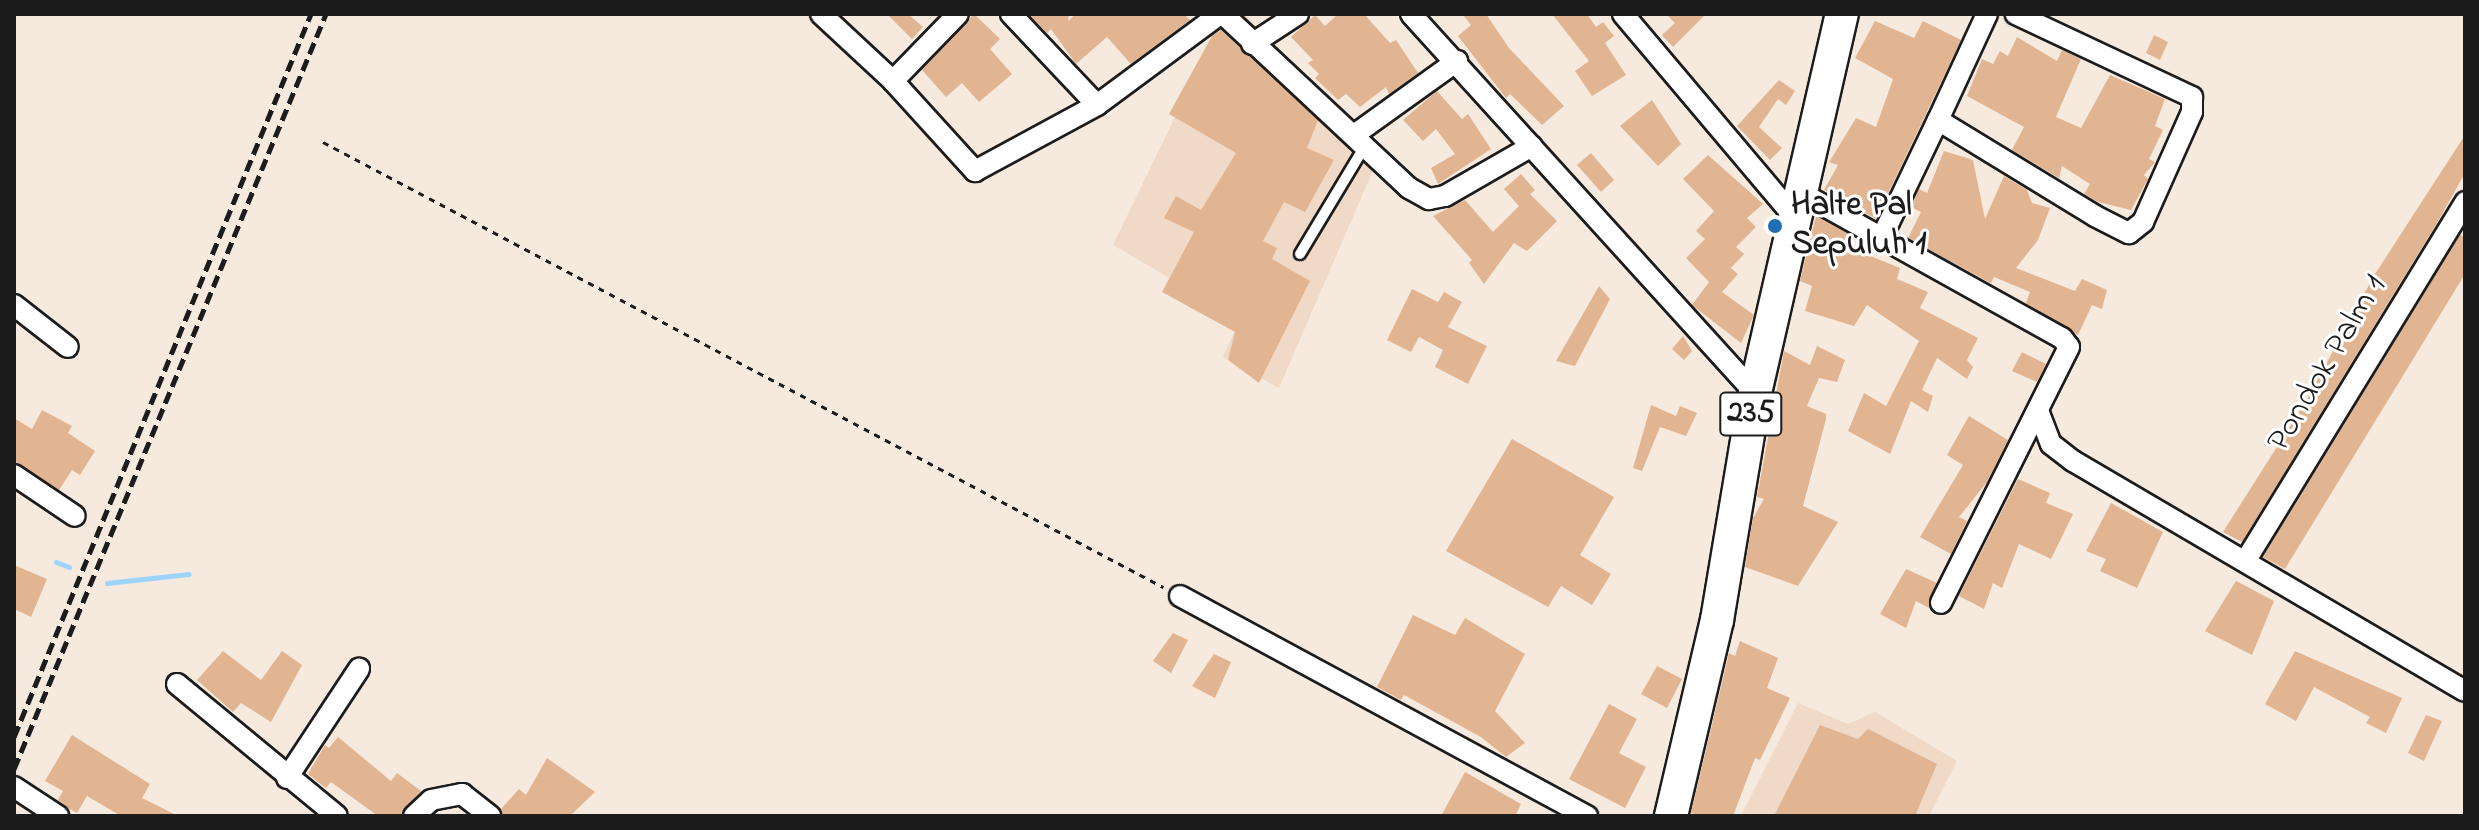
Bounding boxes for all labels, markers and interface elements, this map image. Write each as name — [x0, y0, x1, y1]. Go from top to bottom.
place label: Halte Pal Sepuluh 1 — [1791, 186, 1926, 266]
marker: Halte Pal Sepuluh 1 — [1766, 217, 1784, 235]
street label: Pondok Palm 1 — [2259, 268, 2397, 460]
road number: 235 — [1719, 386, 1783, 442]

